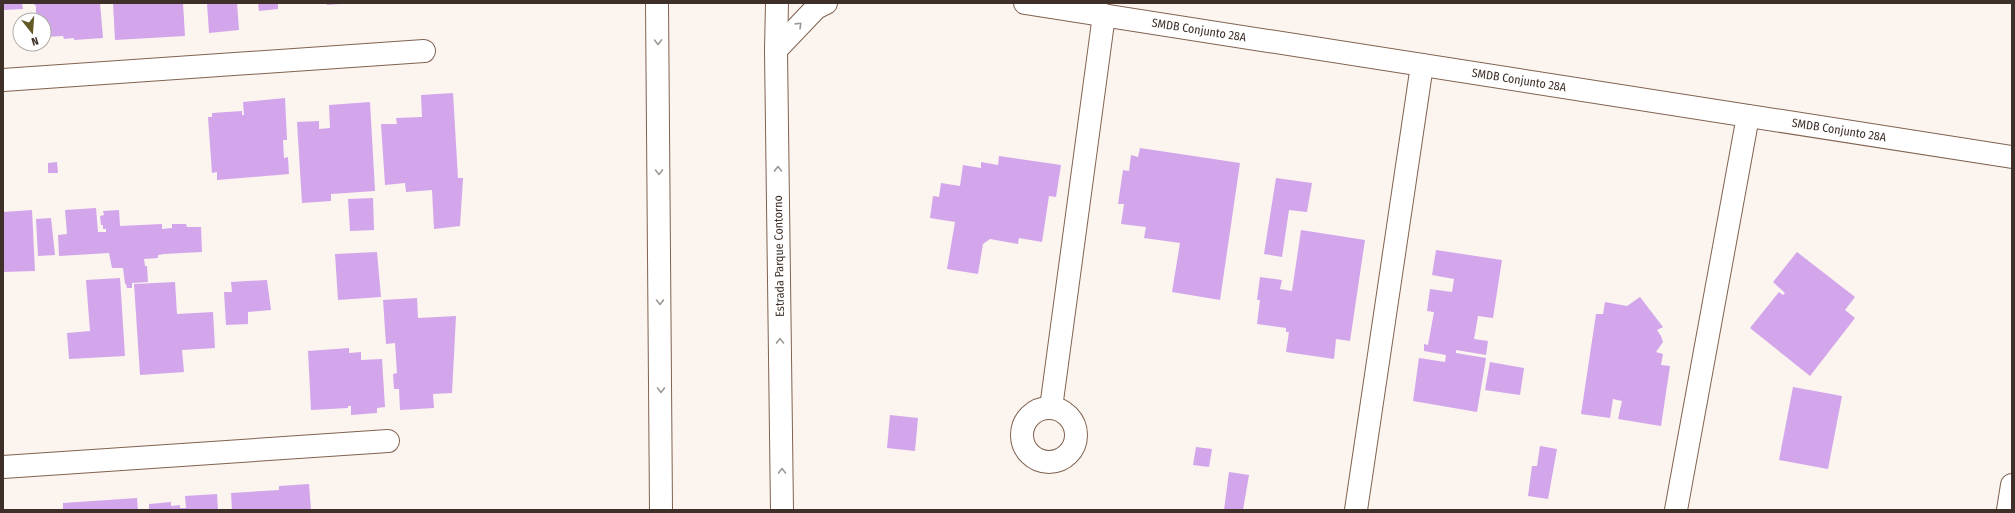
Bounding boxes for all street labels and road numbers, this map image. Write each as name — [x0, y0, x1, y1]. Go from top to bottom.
street label: SMDB Conjunto 28A — [1151, 16, 1248, 44]
street label: SMDB Conjunto 28A — [1471, 66, 1568, 94]
street label: SMDB Conjunto 28A — [1791, 116, 1888, 144]
street label: Estrada Parque Contorno — [771, 195, 787, 317]

